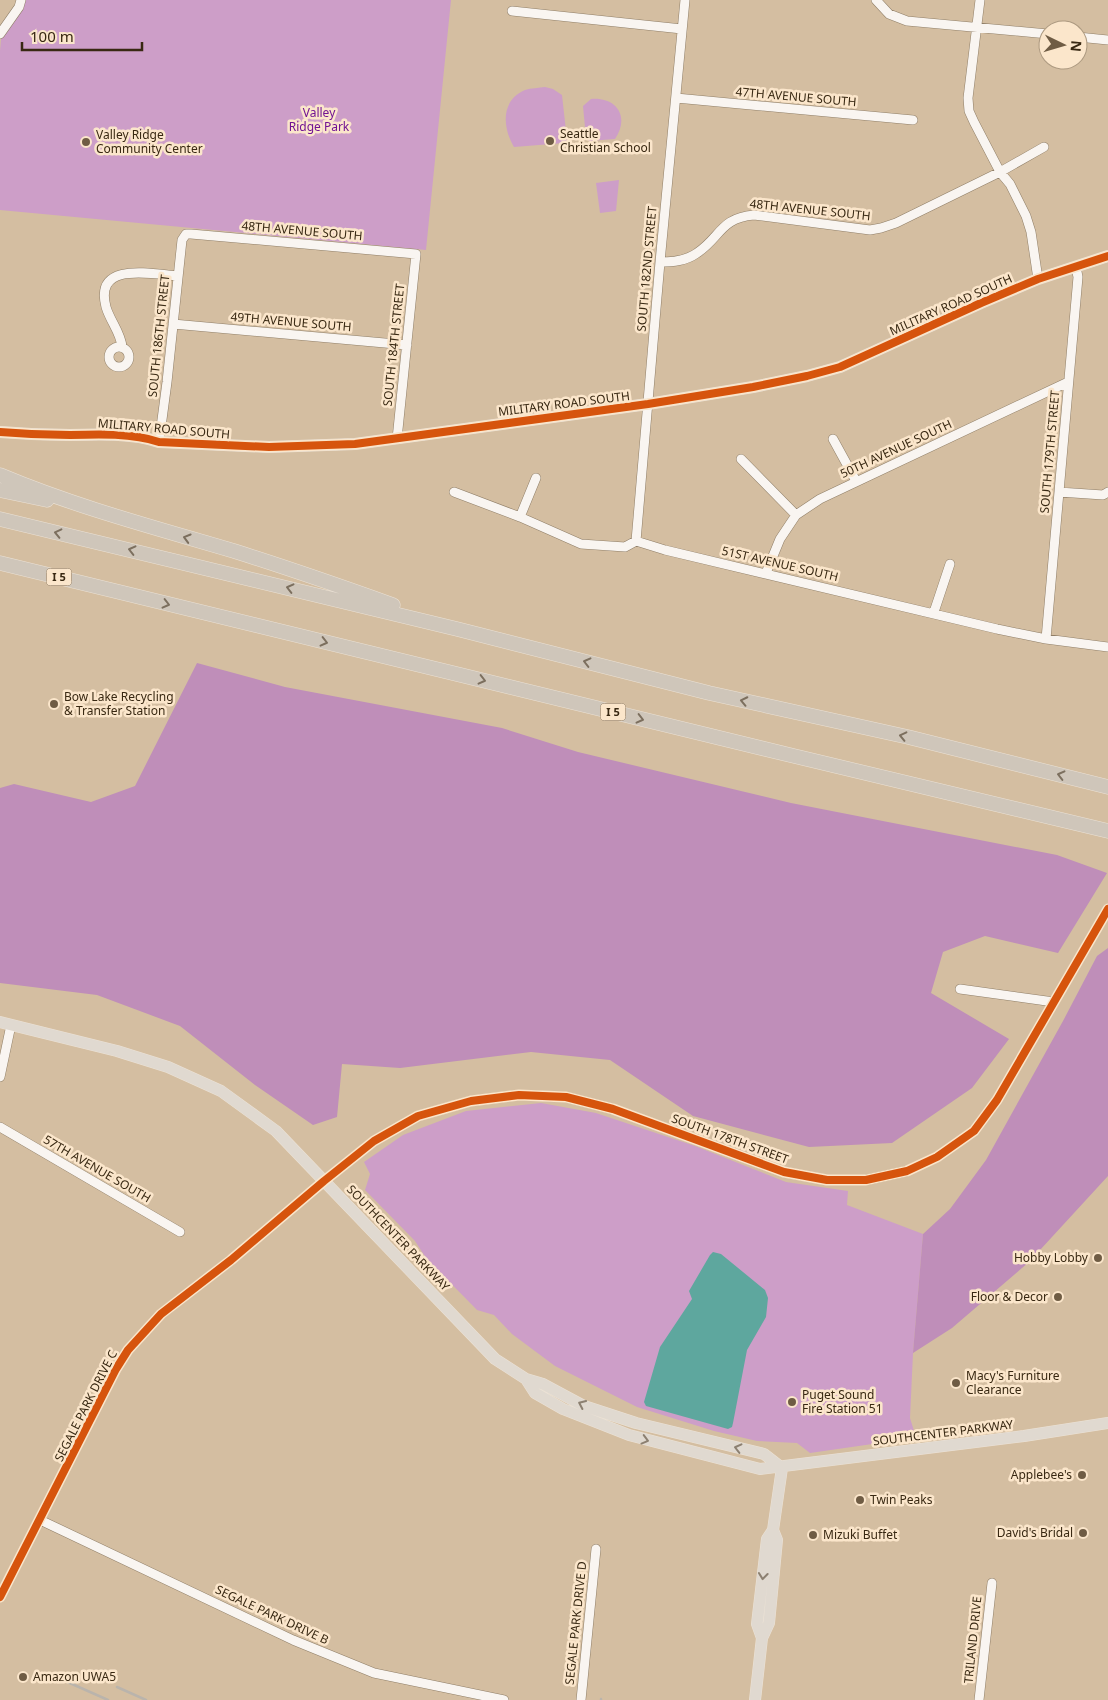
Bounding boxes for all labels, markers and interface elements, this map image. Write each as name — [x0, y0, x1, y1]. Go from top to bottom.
scale bar — [22, 20, 142, 52]
north arrow — [1038, 20, 1088, 70]
text: 100 m — [30, 26, 74, 46]
text: N — [1066, 40, 1086, 53]
street label: 47TH AVENUE SOUTH — [735, 83, 857, 110]
park label: Valley Ridge Park — [289, 104, 350, 135]
place label: Seattle Christian School — [560, 125, 651, 156]
place label: Valley Ridge Community Center — [96, 126, 203, 157]
marker: Seattle Christian School — [544, 135, 556, 147]
marker: Valley Ridge Community Center — [80, 136, 92, 148]
street label: 48TH AVENUE SOUTH — [749, 195, 871, 224]
street label: SOUTH 182ND STREET — [633, 205, 660, 332]
street label: 48TH AVENUE SOUTH — [241, 217, 363, 244]
street label: MILITARY ROAD SOUTH — [887, 270, 1015, 339]
street label: SOUTH 186TH STREET — [144, 273, 173, 398]
street label: SOUTH 184TH STREET — [379, 282, 408, 407]
street label: 49TH AVENUE SOUTH — [230, 308, 352, 335]
street label: MILITARY ROAD SOUTH — [497, 387, 631, 420]
street label: SOUTH 179TH STREET — [1036, 389, 1063, 514]
street label: MILITARY ROAD SOUTH — [97, 414, 231, 443]
street label: 50TH AVENUE SOUTH — [837, 415, 954, 482]
one-way arrow — [54, 528, 63, 539]
one-way arrow — [184, 534, 192, 544]
street label: 51ST AVENUE SOUTH — [720, 542, 840, 585]
one-way arrow — [128, 545, 137, 556]
road number: I 5 — [46, 568, 72, 586]
one-way arrow — [286, 583, 295, 594]
one-way arrow — [162, 598, 170, 608]
one-way arrow — [320, 636, 329, 647]
one-way arrow — [583, 657, 591, 667]
one-way arrow — [478, 674, 487, 685]
place label: Bow Lake Recycling & Transfer Station — [64, 688, 174, 719]
one-way arrow — [740, 696, 749, 707]
marker: Bow Lake Recycling & Transfer Station — [48, 698, 60, 710]
road number: I 5 — [600, 704, 626, 720]
one-way arrow — [635, 713, 644, 724]
one-way arrow — [899, 731, 908, 742]
one-way arrow — [1057, 771, 1065, 781]
street label: SOUTH 178TH STREET — [669, 1109, 791, 1168]
street label: 57TH AVENUE SOUTH — [40, 1131, 154, 1206]
street label: SOUTHCENTER PARKWAY — [343, 1181, 454, 1295]
place label: Hobby Lobby — [1014, 1249, 1089, 1266]
marker: Hobby Lobby — [1092, 1252, 1104, 1264]
place label: Floor & Decor — [971, 1288, 1048, 1305]
marker: Floor & Decor — [1052, 1291, 1064, 1303]
street label: SEGALE PARK DRIVE C — [50, 1347, 121, 1464]
place label: Macy's Furniture Clearance — [966, 1367, 1060, 1398]
marker: Macy's Furniture Clearance — [950, 1377, 962, 1389]
place label: Puget Sound Fire Station 51 — [802, 1386, 883, 1417]
marker: Puget Sound Fire Station 51 — [786, 1396, 798, 1408]
one-way arrow — [578, 1400, 587, 1411]
street label: SOUTHCENTER PARKWAY — [872, 1415, 1014, 1450]
one-way arrow — [641, 1434, 649, 1444]
one-way arrow — [734, 1443, 743, 1454]
place label: Applebee's — [1011, 1466, 1072, 1483]
marker: Applebee's — [1076, 1469, 1088, 1481]
place label: Twin Peaks — [870, 1491, 933, 1508]
marker: Twin Peaks — [854, 1494, 866, 1506]
place label: David's Bridal — [997, 1524, 1073, 1541]
place label: Mizuki Buffet — [823, 1526, 898, 1543]
marker: David's Bridal — [1077, 1527, 1089, 1539]
marker: Mizuki Buffet — [807, 1529, 819, 1541]
street label: SEGALE PARK DRIVE D — [561, 1560, 590, 1686]
one-way arrow — [758, 1572, 769, 1580]
street label: SEGALE PARK DRIVE B — [213, 1581, 332, 1648]
street label: TRILAND DRIVE — [959, 1596, 986, 1684]
place label: Amazon UWA5 — [33, 1668, 116, 1685]
marker: Amazon UWA5 — [17, 1671, 29, 1683]

